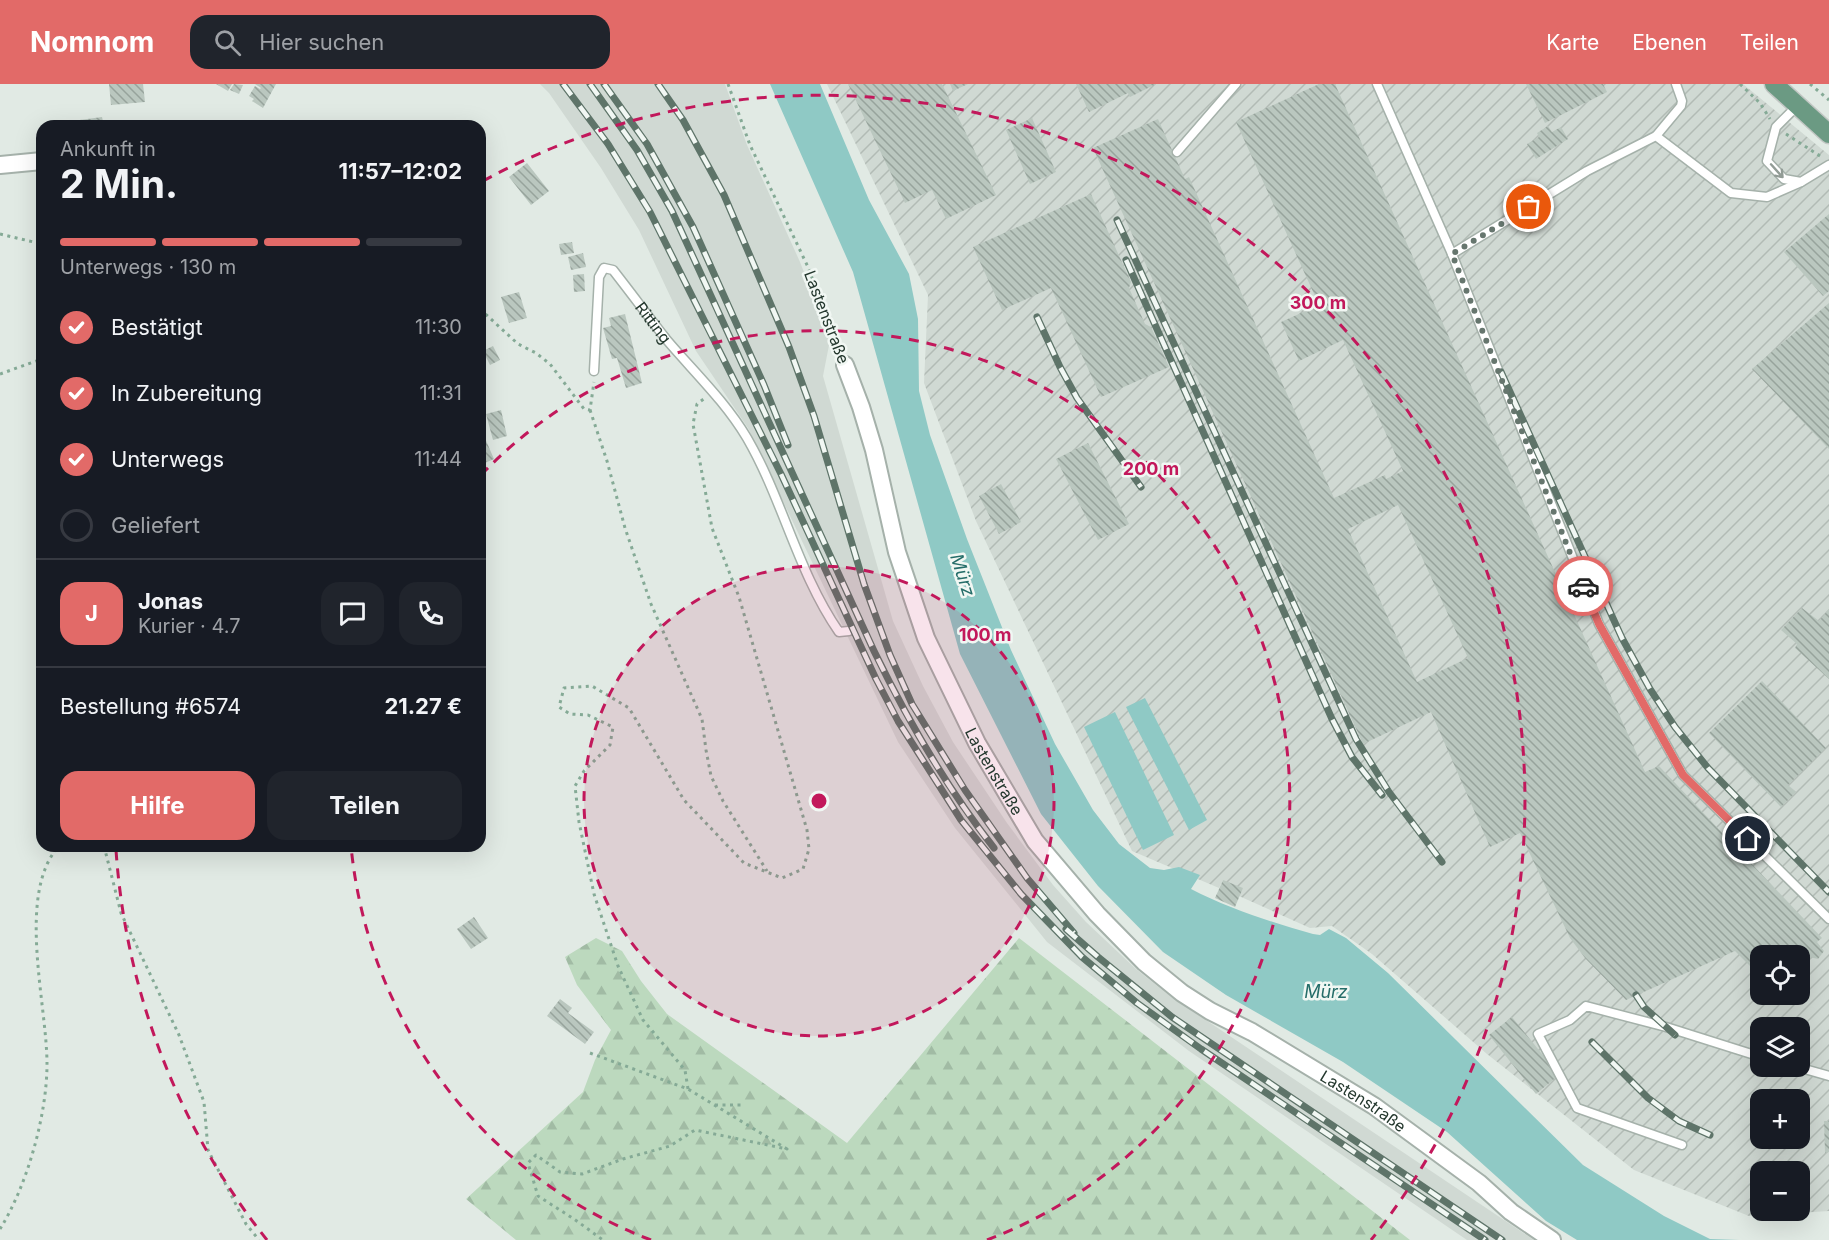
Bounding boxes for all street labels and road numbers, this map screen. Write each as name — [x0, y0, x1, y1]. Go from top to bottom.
street label: Lastenstraße — [800, 268, 854, 366]
street label: Ritting — [631, 298, 676, 348]
street label: Lastenstraße — [961, 724, 1027, 819]
street label: Lastenstraße — [1317, 1066, 1410, 1136]

